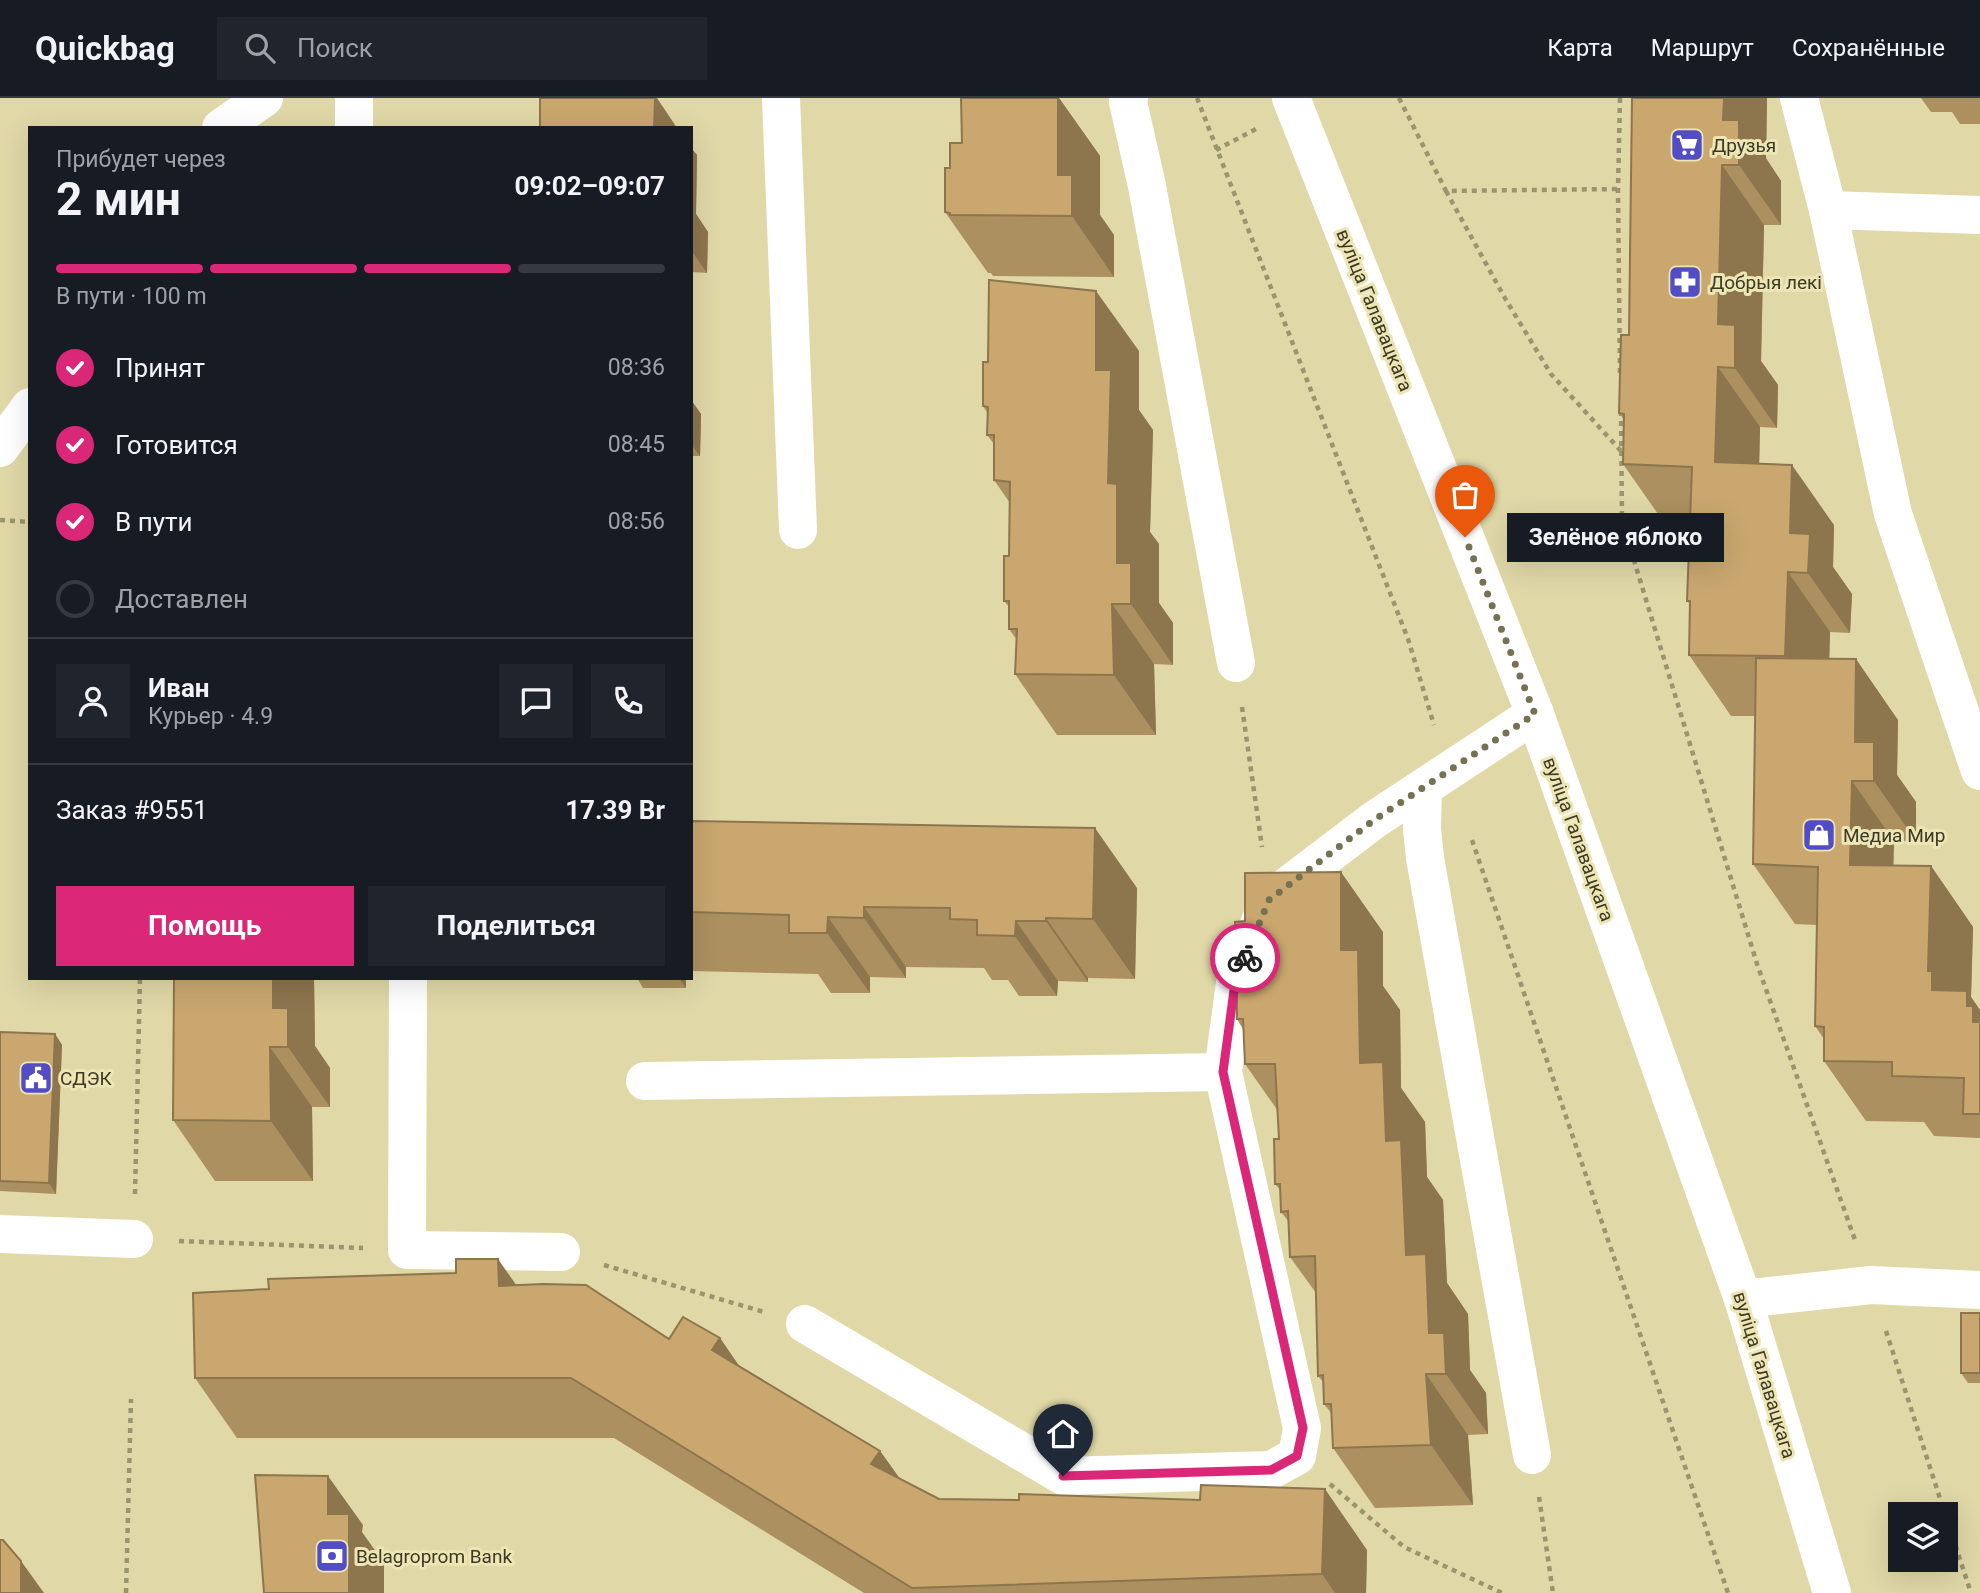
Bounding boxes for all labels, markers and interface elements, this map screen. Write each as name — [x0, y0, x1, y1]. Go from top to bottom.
search box — [217, 17, 707, 80]
text: Quickbag — [35, 29, 175, 68]
icon: search — [241, 29, 279, 67]
text: Поиск — [297, 33, 373, 63]
text: Карта — [1547, 34, 1613, 62]
text: Маршрут — [1651, 34, 1754, 62]
text: Сохранённые — [1792, 34, 1945, 62]
supermarket icon: Друзья — [1668, 126, 1706, 164]
place label: Друзья — [1712, 134, 1776, 157]
text: Прибудет через — [56, 146, 226, 173]
text: 09:02–09:07 — [515, 171, 665, 201]
text: 2 мин — [56, 172, 181, 226]
street label: вуліца Галавацкага — [1331, 226, 1418, 395]
pharmacy icon: Добрыя лекі — [1666, 263, 1704, 301]
place label: Добрыя лекі — [1710, 271, 1822, 294]
text: В пути · 100 m — [56, 283, 207, 310]
icon: check — [56, 349, 94, 387]
text: Принят — [115, 353, 205, 383]
text: 08:36 — [608, 354, 665, 381]
icon: check — [56, 426, 94, 464]
text: Готовится — [115, 430, 238, 460]
text: 08:45 — [608, 431, 665, 458]
pin — [1435, 465, 1495, 537]
icon: bag — [1446, 476, 1484, 514]
icon: check — [56, 503, 94, 541]
text: В пути — [115, 507, 192, 537]
text: 08:56 — [608, 508, 665, 535]
callout: Зелёное яблоко — [1507, 512, 1724, 562]
text: Зелёное яблоко — [1529, 524, 1702, 551]
text: Доставлен — [115, 584, 248, 614]
button: person — [56, 664, 130, 738]
button: chat — [499, 664, 573, 738]
button: phone — [591, 664, 665, 738]
text: Иван — [148, 673, 210, 703]
text: Курьер · 4.9 — [148, 703, 273, 730]
street label: вуліца Галавацкага — [1538, 754, 1619, 924]
text: Заказ #9551 — [56, 795, 208, 825]
text: 17.39 Br — [565, 795, 665, 825]
shop icon: Медиа Мир — [1800, 816, 1838, 854]
place label: Медиа Мир — [1843, 824, 1945, 847]
button: Помощь — [56, 886, 354, 966]
button: Поделиться — [368, 886, 665, 966]
courier — [1210, 923, 1280, 993]
icon: bike — [1226, 939, 1264, 977]
public building icon: СДЭК — [17, 1059, 55, 1097]
place label: СДЭК — [60, 1067, 112, 1090]
street label: вуліца Галавацкага — [1728, 1289, 1801, 1461]
pin — [1033, 1404, 1093, 1476]
icon: home — [1044, 1415, 1082, 1453]
map controls — [1888, 1502, 1958, 1572]
button: layers — [1888, 1502, 1958, 1572]
bank icon: Belagroprom Bank — [313, 1537, 351, 1575]
place label: Belagroprom Bank — [356, 1545, 512, 1568]

